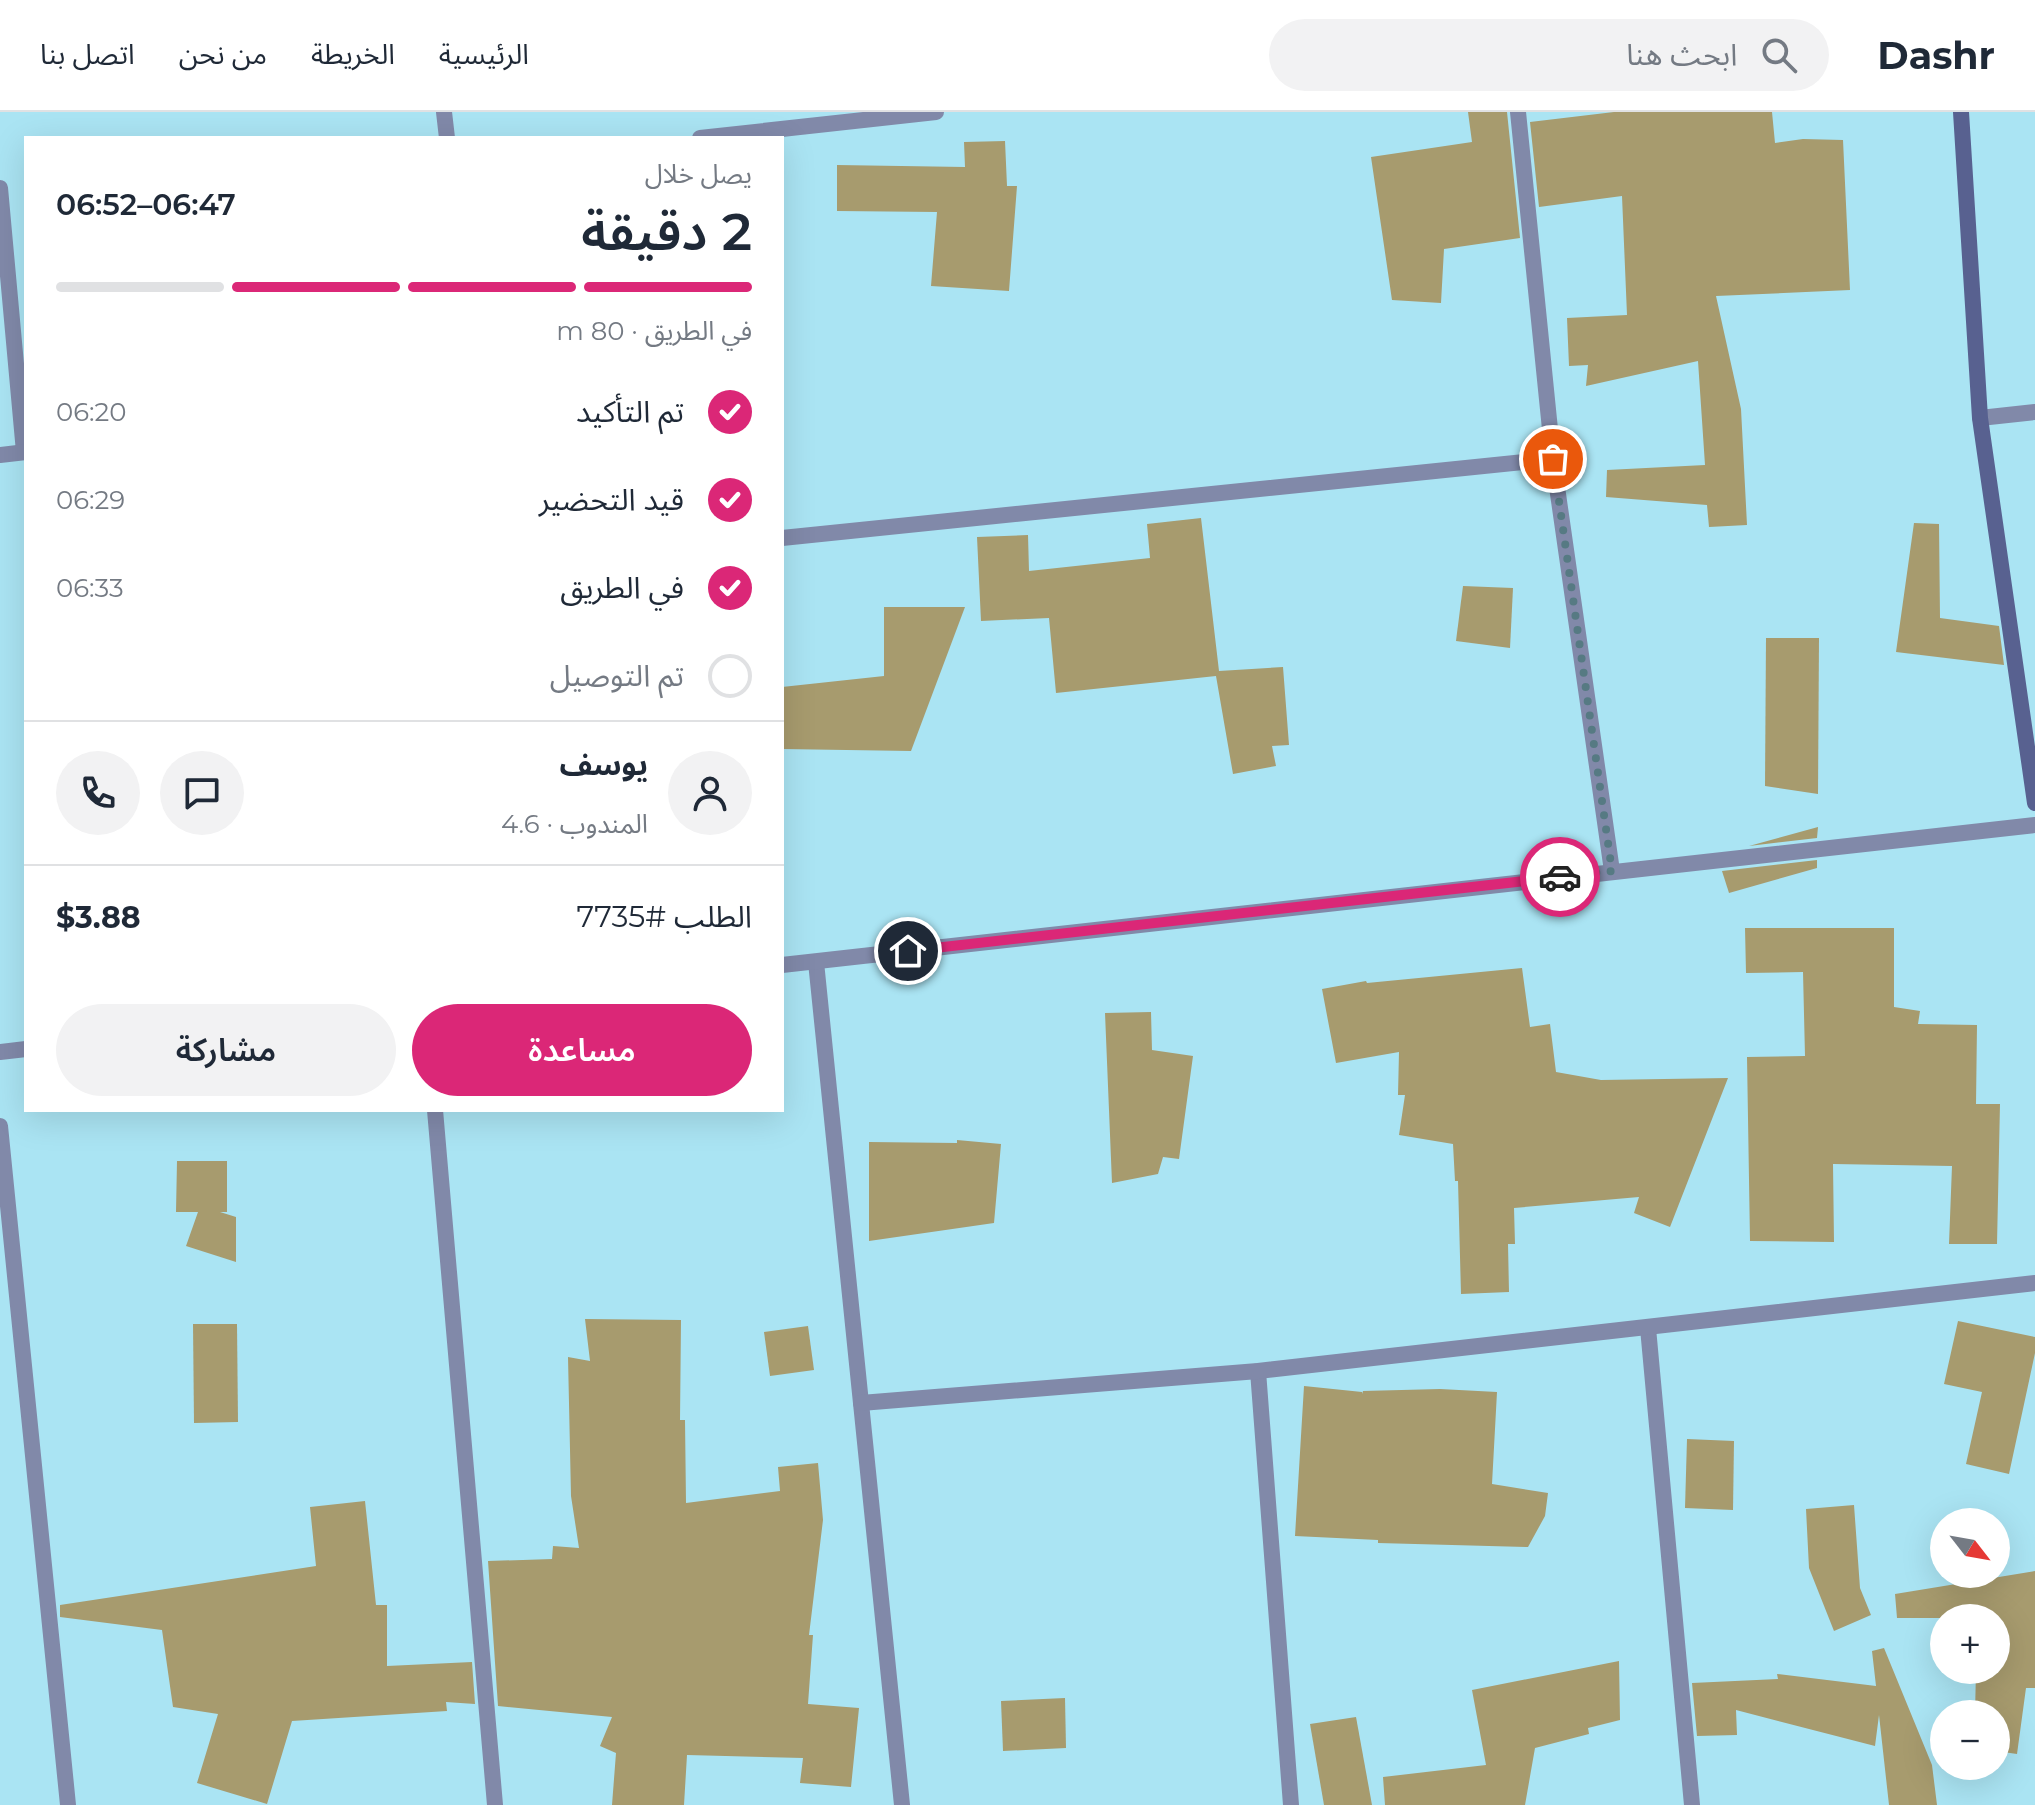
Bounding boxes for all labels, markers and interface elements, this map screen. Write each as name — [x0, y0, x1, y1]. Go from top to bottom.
search box — [1269, 19, 1829, 91]
text: Dashr — [1877, 32, 1995, 79]
icon: search — [1757, 33, 1801, 77]
text: ابحث هنا — [1626, 36, 1737, 73]
text: اتصل بنا — [40, 37, 135, 71]
text: من نحن — [179, 37, 267, 71]
text: الخريطة — [311, 37, 395, 71]
text: الرئيسية — [439, 37, 529, 71]
text: يصل خلال — [645, 158, 752, 190]
text: 06:47–06:52 — [56, 186, 236, 223]
text: 2 دقيقة — [581, 200, 752, 263]
text: في الطريق · 80 m — [556, 315, 752, 347]
icon: check — [708, 390, 752, 434]
text: تم التأكيد — [576, 393, 684, 430]
text: 06:20 — [56, 396, 126, 428]
pin — [1519, 425, 1587, 493]
icon: bag — [1531, 437, 1575, 481]
icon: check — [708, 478, 752, 522]
text: قيد التحضير — [539, 481, 684, 518]
text: 06:29 — [56, 484, 125, 516]
icon: check — [708, 566, 752, 610]
text: في الطريق — [560, 569, 684, 606]
text: 06:33 — [56, 572, 124, 604]
text: تم التوصيل — [550, 657, 684, 694]
text: يوسف — [560, 746, 648, 783]
button: phone — [56, 751, 140, 835]
button: chat — [160, 751, 244, 835]
button: person — [668, 751, 752, 835]
text: المندوب · 4.6 — [501, 808, 648, 840]
courier — [1520, 837, 1600, 917]
icon: car — [1538, 855, 1582, 899]
text: الطلب #7735 — [577, 898, 752, 935]
text: $3.88 — [56, 899, 141, 936]
pin — [874, 917, 942, 985]
icon: home — [886, 929, 930, 973]
button: مشاركة — [56, 1004, 396, 1096]
button: مساعدة — [412, 1004, 752, 1096]
north arrow — [1930, 1508, 2010, 1588]
map controls — [1930, 1508, 2010, 1780]
button: + — [1930, 1604, 2010, 1684]
button: − — [1930, 1700, 2010, 1780]

